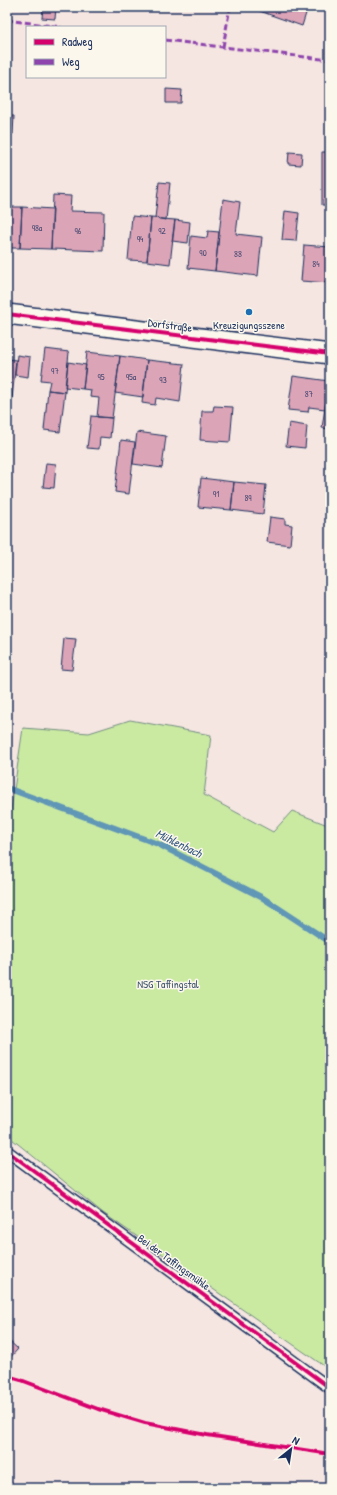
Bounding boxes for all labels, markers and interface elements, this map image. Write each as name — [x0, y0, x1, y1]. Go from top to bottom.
legend — [26, 26, 166, 78]
text: Radweg — [62, 33, 93, 50]
text: Weg — [62, 53, 80, 70]
house number: 98a — [32, 222, 43, 234]
house number: 96 — [75, 225, 82, 237]
house number: 92 — [158, 225, 167, 237]
house number: 94 — [137, 233, 144, 245]
house number: 90 — [199, 247, 207, 259]
house number: 88 — [234, 248, 242, 260]
house number: 84 — [312, 258, 320, 270]
marker: Kreuzigungsszene — [244, 307, 254, 317]
street label: Dorfstraße — [147, 315, 194, 335]
place label: Kreuzigungsszene — [213, 318, 286, 332]
house number: 97 — [51, 365, 59, 377]
house number: 95 — [97, 371, 105, 383]
house number: 95a — [126, 371, 137, 383]
house number: 93 — [159, 374, 167, 386]
house number: 87 — [305, 388, 314, 400]
house number: 91 — [213, 488, 219, 500]
house number: 89 — [244, 492, 252, 504]
water label: Mühlenbach — [153, 824, 206, 862]
park label: NSG Taffingstal — [137, 977, 199, 991]
street label: Bei der Taffingsmühle — [135, 1231, 213, 1293]
north arrow — [271, 1429, 311, 1469]
text: N — [290, 1433, 302, 1448]

